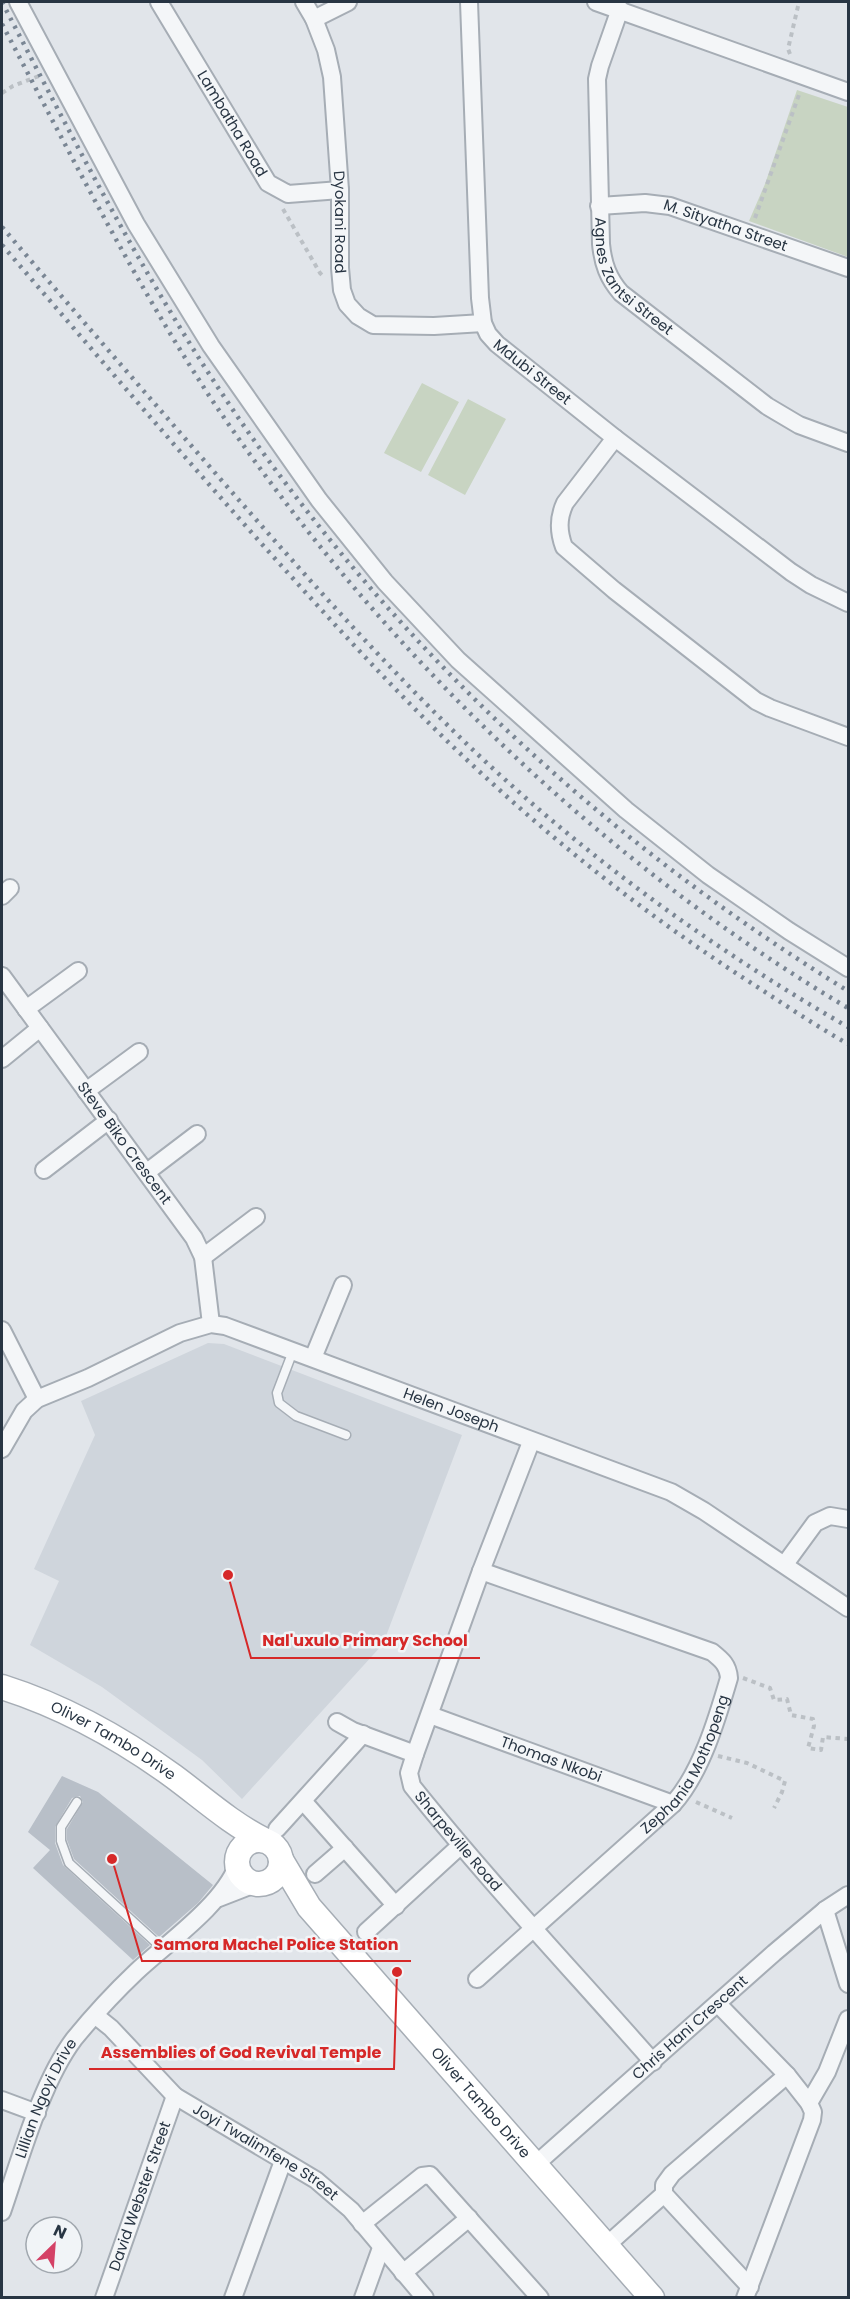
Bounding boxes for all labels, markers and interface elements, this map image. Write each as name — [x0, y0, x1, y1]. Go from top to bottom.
street label: Lambatha Road — [193, 66, 273, 180]
street label: Dyokani Road — [329, 170, 351, 274]
street label: M. Sityatha Street — [661, 194, 790, 256]
street label: Agnes Zantsi Street — [590, 217, 678, 340]
street label: Mdubi Street — [489, 334, 576, 409]
street label: Steve Biko Crescent — [73, 1077, 177, 1208]
street label: Helen Joseph — [401, 1382, 502, 1437]
callout: Nal'uxulo Primary School — [251, 1624, 480, 1658]
text: Nal'uxulo Primary School — [262, 1629, 468, 1652]
street label: Zephania Mothopeng — [636, 1692, 733, 1838]
street label: Oliver Tambo Drive — [48, 1696, 180, 1785]
street label: Thomas Nkobi — [498, 1731, 605, 1787]
street label: Sharpeville Road — [410, 1786, 507, 1896]
callout: Samora Machel Police Station — [142, 1927, 411, 1961]
text: Samora Machel Police Station — [154, 1933, 398, 1956]
street label: Chris Hani Crescent — [627, 1970, 752, 2084]
street label: Lillian Ngoyi Drive — [10, 2034, 81, 2161]
callout: Assemblies of God Revival Temple — [89, 2035, 394, 2069]
text: Assemblies of God Revival Temple — [101, 2041, 381, 2064]
street label: Oliver Tambo Drive — [426, 2042, 536, 2163]
street label: Joyi Twalimfene Street — [189, 2098, 343, 2205]
street label: David Webster Street — [103, 2118, 175, 2274]
north arrow — [24, 2215, 84, 2275]
text: N — [50, 2219, 70, 2245]

